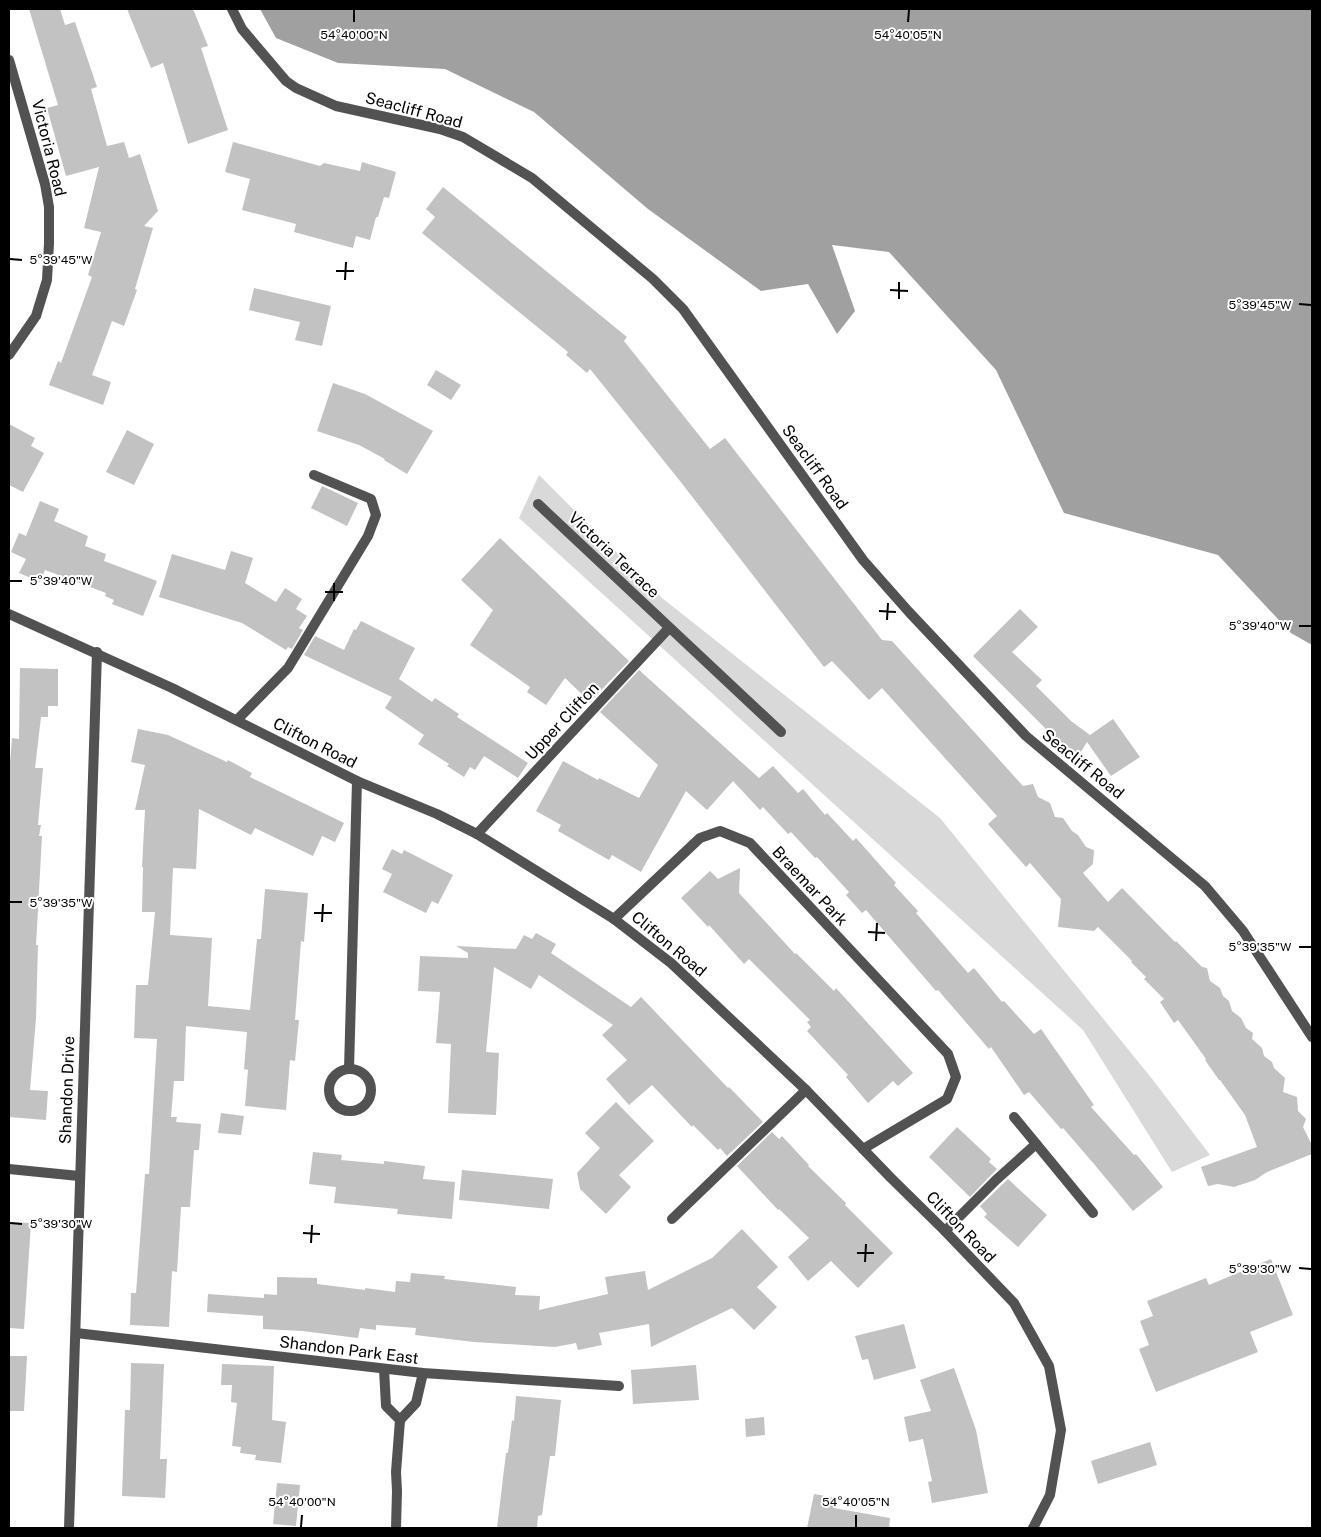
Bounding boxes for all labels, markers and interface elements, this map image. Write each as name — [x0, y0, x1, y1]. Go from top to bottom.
text: 54°40'00"N — [320, 28, 388, 42]
text: 54°40'05"N — [874, 28, 942, 42]
street label: Seacliff Road — [363, 88, 465, 132]
street label: Victoria Road — [28, 98, 70, 198]
text: 5°39'45"W — [30, 253, 93, 267]
text: 5°39'45"W — [1229, 298, 1292, 312]
street label: Seacliff Road — [778, 421, 852, 513]
street label: Victoria Terrace — [565, 508, 663, 602]
text: 5°39'40"W — [30, 574, 93, 588]
text: 5°39'40"W — [1229, 619, 1292, 633]
street label: Upper Clifton — [521, 678, 603, 764]
street label: Clifton Road — [270, 714, 360, 772]
street label: Seacliff Road — [1038, 725, 1128, 803]
street label: Braemar Park — [768, 842, 852, 930]
text: 5°39'35"W — [30, 896, 93, 910]
street label: Clifton Road — [628, 907, 710, 981]
text: 5°39'35"W — [1229, 940, 1292, 954]
street label: Shandon Drive — [56, 1036, 78, 1144]
street label: Clifton Road — [922, 1187, 1000, 1267]
text: 5°39'30"W — [30, 1217, 93, 1231]
text: 5°39'30"W — [1229, 1262, 1292, 1276]
street label: Shandon Park East — [278, 1332, 420, 1368]
text: 54°40'00"N — [268, 1495, 336, 1509]
text: 54°40'05"N — [822, 1495, 890, 1509]

